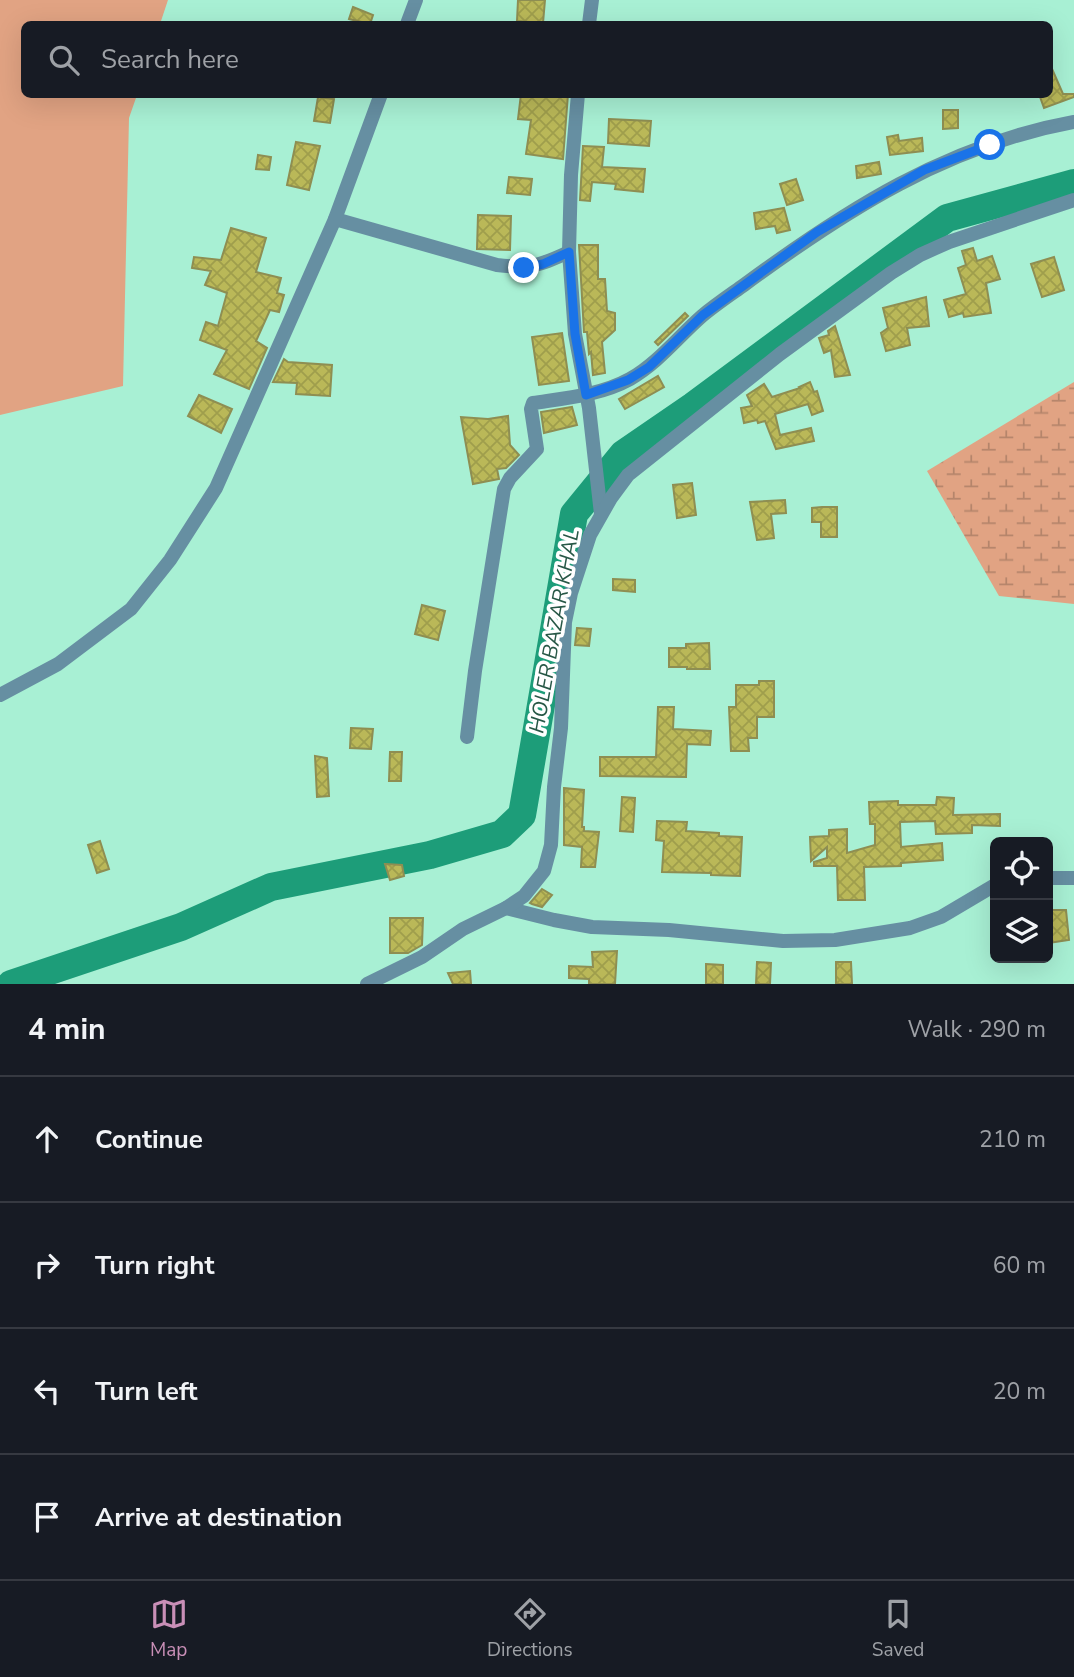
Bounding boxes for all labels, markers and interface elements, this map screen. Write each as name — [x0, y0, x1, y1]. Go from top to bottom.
search box — [21, 21, 1053, 98]
icon: search — [45, 41, 83, 79]
text: Search here — [101, 42, 239, 77]
route start — [974, 129, 1005, 160]
route end — [508, 252, 539, 283]
water label: HOLER BAZAR KHAL — [522, 527, 586, 735]
map controls — [990, 837, 1053, 963]
button: locate — [990, 837, 1053, 900]
button: layers — [990, 900, 1053, 963]
text: 4 min — [28, 1009, 106, 1050]
text: Walk · 290 m — [907, 1014, 1046, 1045]
icon: ahead — [28, 1120, 66, 1158]
text: Continue — [95, 1122, 203, 1157]
text: 210 m — [979, 1124, 1046, 1155]
icon: right — [28, 1246, 66, 1284]
text: Turn right — [95, 1248, 214, 1283]
text: 60 m — [993, 1250, 1046, 1281]
icon: left — [28, 1372, 66, 1410]
text: Turn left — [95, 1374, 198, 1409]
text: 20 m — [993, 1376, 1046, 1407]
icon: arrive — [28, 1498, 66, 1536]
text: Arrive at destination — [95, 1500, 342, 1535]
tab: Map — [150, 1595, 188, 1663]
tab: Directions — [487, 1595, 573, 1663]
tab: Saved — [872, 1595, 924, 1663]

